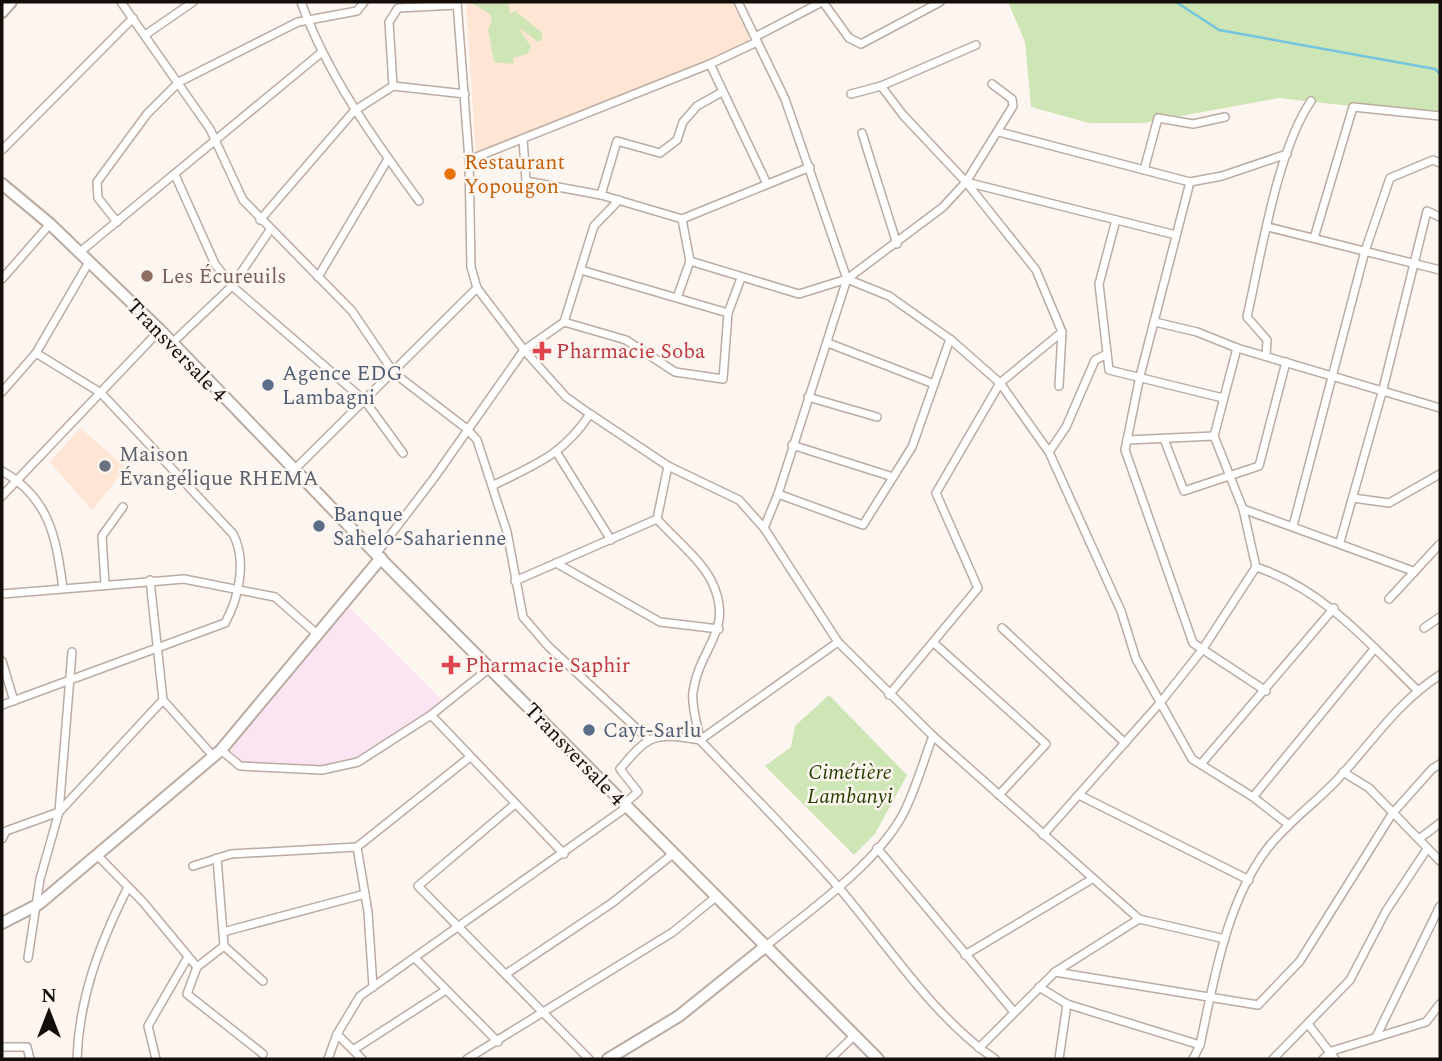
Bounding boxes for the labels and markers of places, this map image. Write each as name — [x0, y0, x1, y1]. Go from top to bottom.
place label: Restaurant Yopougon — [464, 147, 565, 203]
marker: Restaurant Yopougon — [442, 166, 458, 182]
place label: Les Écureuils — [161, 261, 286, 293]
marker: Les Écureuils — [139, 268, 155, 284]
place label: Pharmacie Soba — [556, 336, 706, 368]
marker: Pharmacie Soba — [534, 343, 550, 359]
place label: Agence EDG Lambagni — [282, 358, 403, 414]
marker: Agence EDG Lambagni — [260, 377, 276, 393]
place label: Maison Évangélique RHEMA — [119, 439, 319, 495]
marker: Maison Évangélique RHEMA — [97, 458, 113, 474]
place label: Banque Sahelo-Saharienne — [333, 499, 507, 555]
marker: Banque Sahelo-Saharienne — [311, 518, 327, 534]
place label: Pharmacie Saphir — [465, 650, 630, 682]
marker: Pharmacie Saphir — [443, 657, 459, 673]
place label: Cayt-Sarlu — [603, 715, 702, 747]
marker: Cayt-Sarlu — [581, 722, 597, 738]

